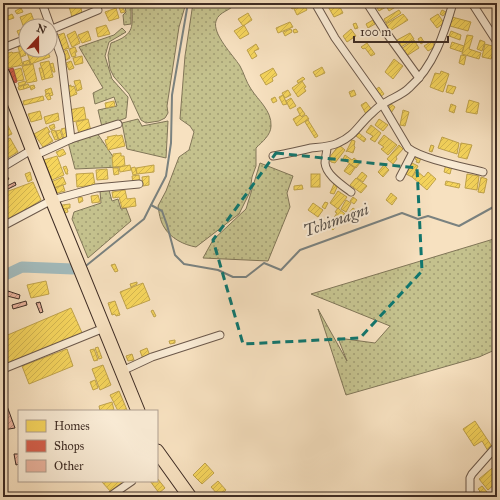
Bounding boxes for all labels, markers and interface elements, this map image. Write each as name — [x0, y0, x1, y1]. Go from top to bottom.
north arrow — [18, 18, 58, 58]
scale bar — [354, 18, 448, 44]
text: N — [35, 21, 49, 37]
text: 100 m — [360, 25, 391, 39]
water label: Tchimagni — [301, 199, 372, 241]
legend — [18, 410, 158, 482]
text: Homes — [54, 419, 90, 433]
text: Shops — [54, 439, 84, 453]
text: Other — [54, 459, 84, 473]

